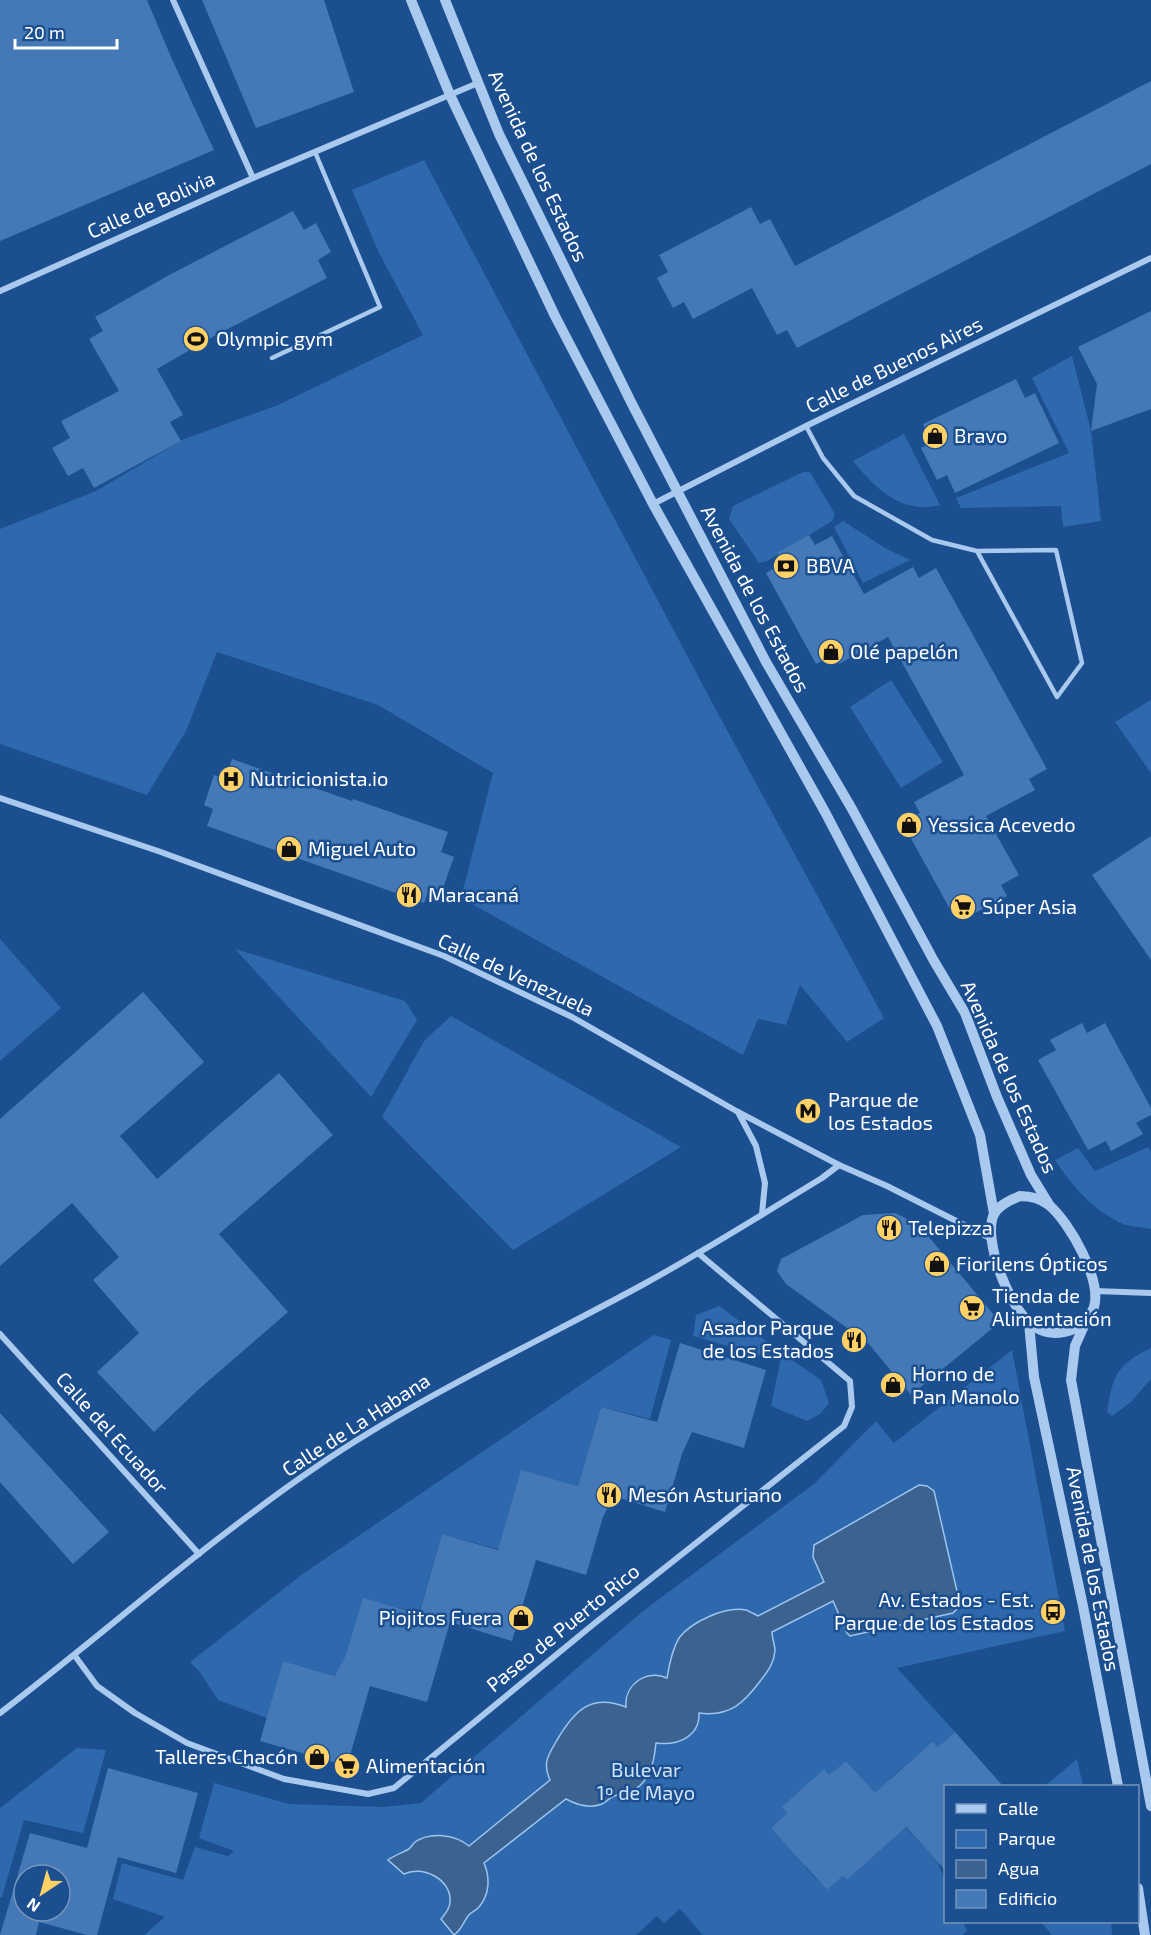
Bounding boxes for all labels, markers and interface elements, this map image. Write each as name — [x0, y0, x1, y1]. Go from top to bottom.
scale bar — [15, 12, 117, 50]
text: 20 m — [24, 21, 65, 43]
street label: Avenida de los Estados — [484, 66, 594, 265]
street label: Calle de Bolivia — [83, 165, 218, 243]
street label: Calle de Buenos Aires — [801, 311, 986, 417]
sports icon: Olympic gym — [181, 324, 211, 354]
place label: Olympic gym — [216, 326, 333, 350]
shop icon: Bravo — [920, 421, 950, 451]
place label: Bravo — [954, 423, 1007, 447]
street label: Avenida de los Estados — [696, 501, 815, 696]
bank icon: BBVA — [771, 551, 801, 581]
place label: BBVA — [806, 553, 855, 577]
shop icon: Olé papelón — [816, 637, 846, 667]
place label: Olé papelón — [850, 639, 958, 663]
hospital icon: Nutricionista.io — [216, 764, 246, 794]
place label: Nutricionista.io — [250, 766, 388, 790]
shop icon: Yessica Acevedo — [894, 810, 924, 840]
place label: Yessica Acevedo — [928, 812, 1076, 836]
shop icon: Miguel Auto — [274, 834, 304, 864]
place label: Miguel Auto — [308, 836, 416, 860]
restaurant icon: Maracaná — [394, 880, 424, 910]
place label: Maracaná — [428, 882, 519, 906]
supermarket icon: Súper Asia — [948, 892, 978, 922]
place label: Súper Asia — [982, 894, 1077, 918]
street label: Calle de Venezuela — [435, 927, 598, 1021]
street label: Avenida de los Estados — [957, 977, 1063, 1177]
place label: Parque de los Estados — [828, 1087, 933, 1134]
metro station icon: Parque de los Estados — [793, 1096, 823, 1126]
restaurant icon: Telepizza — [874, 1213, 904, 1243]
place label: Telepizza — [908, 1215, 993, 1239]
shop icon: Fiorilens Ópticos — [922, 1249, 952, 1279]
place label: Fiorilens Ópticos — [956, 1251, 1108, 1275]
place label: Tienda de Alimentación — [992, 1283, 1112, 1330]
supermarket icon: Tienda de Alimentación — [957, 1293, 987, 1323]
place label: Asador Parque de los Estados — [702, 1315, 834, 1362]
restaurant icon: Asador Parque de los Estados — [839, 1325, 869, 1355]
place label: Horno de Pan Manolo — [912, 1361, 1020, 1408]
street label: Calle del Ecuador — [52, 1366, 174, 1498]
street label: Calle de La Habana — [277, 1367, 434, 1481]
shop icon: Horno de Pan Manolo — [878, 1370, 908, 1400]
street label: Avenida de los Estados — [1062, 1464, 1126, 1673]
restaurant icon: Mesón Asturiano — [594, 1480, 624, 1510]
place label: Mesón Asturiano — [628, 1482, 782, 1506]
street label: Paseo de Puerto Rico — [481, 1558, 644, 1696]
place label: Av. Estados - Est. Parque de los Estados — [834, 1587, 1034, 1634]
bus stop icon: Av. Estados - Est. Parque de los Estados — [1038, 1597, 1068, 1627]
shop icon: Piojitos Fuera — [506, 1603, 536, 1633]
place label: Piojitos Fuera — [379, 1605, 502, 1629]
shop icon: Talleres Chacón — [302, 1742, 332, 1772]
place label: Talleres Chacón — [155, 1744, 298, 1768]
supermarket icon: Alimentación — [332, 1751, 362, 1781]
place label: Alimentación — [366, 1753, 486, 1777]
park label: Bulevar 1º de Mayo — [597, 1757, 695, 1804]
legend — [944, 1785, 1139, 1923]
text: Calle — [998, 1797, 1039, 1819]
text: Parque — [998, 1827, 1056, 1849]
text: Agua — [998, 1857, 1039, 1879]
north arrow — [12, 1863, 72, 1923]
text: Edificio — [998, 1887, 1057, 1909]
text: N — [23, 1894, 43, 1917]

